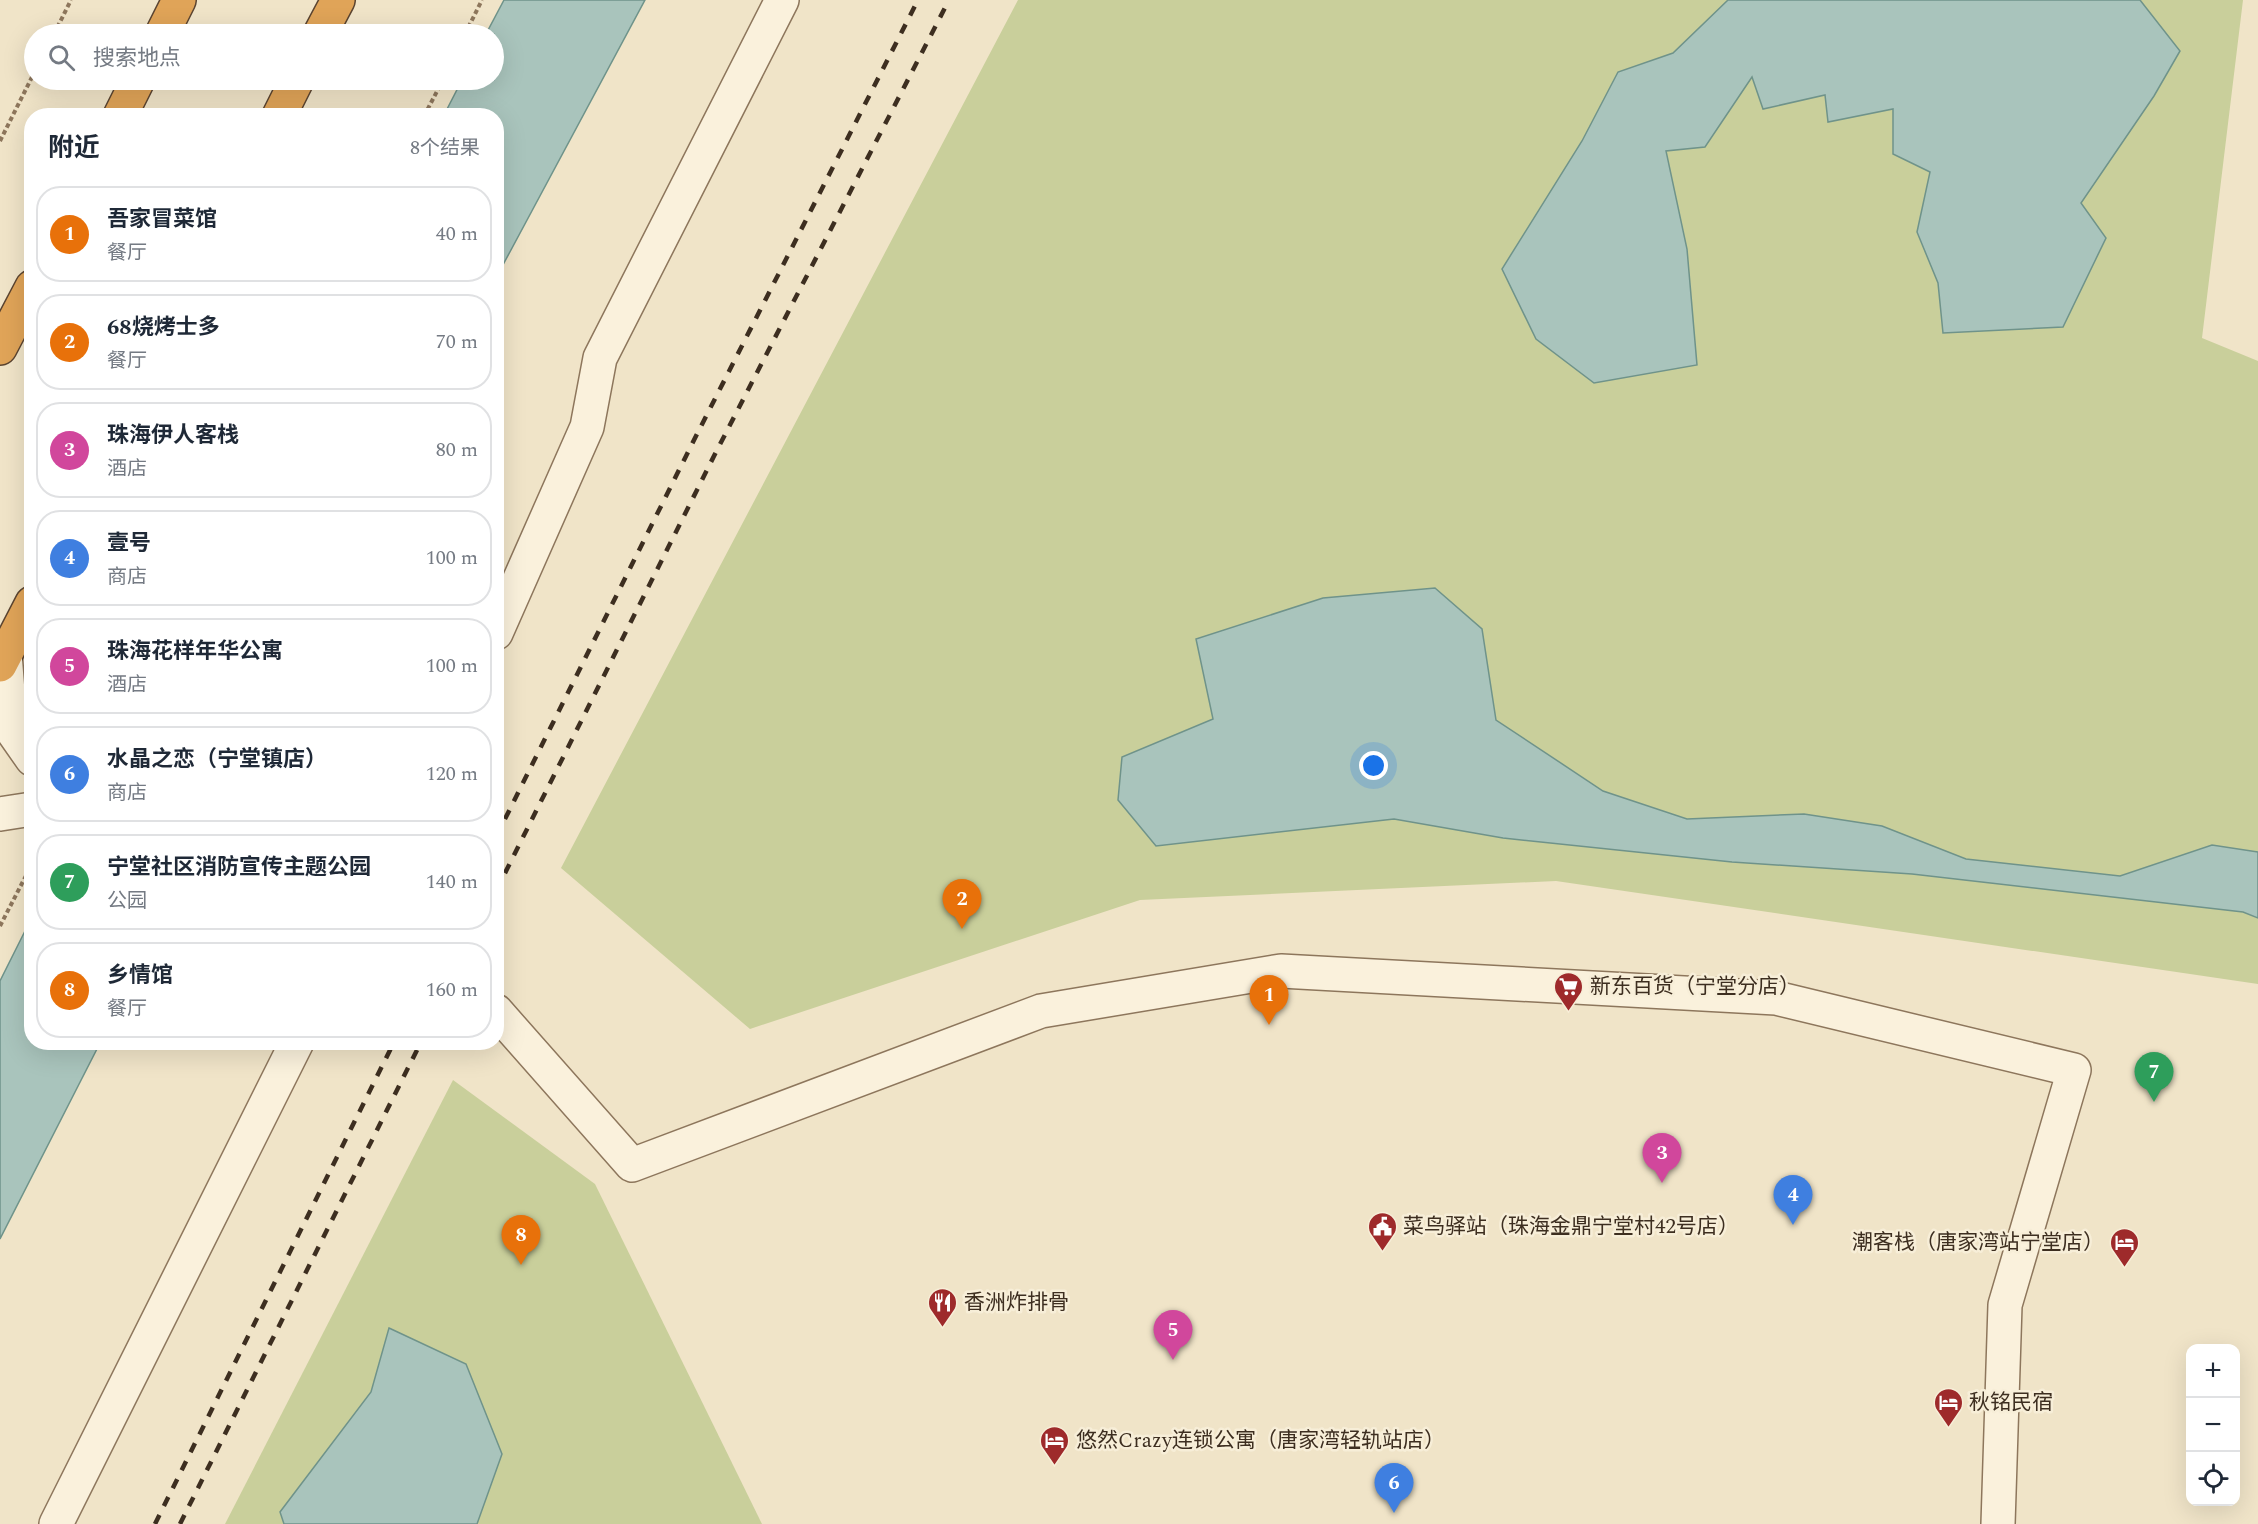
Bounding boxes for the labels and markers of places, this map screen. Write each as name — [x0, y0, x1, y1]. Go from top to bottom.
pin: 2 — [942, 880, 982, 929]
supermarket icon: 新东百货（宁堂分店） — [1553, 970, 1585, 1012]
place label: 新东百货（宁堂分店） — [1590, 971, 1800, 1003]
pin: 1 — [1250, 976, 1288, 1025]
pin: 7 — [2134, 1052, 2174, 1102]
pin: 3 — [1642, 1134, 1682, 1183]
pin: 4 — [1774, 1176, 1812, 1225]
public building icon: 菜鸟驿站（珠海金鼎宁堂村42号店） — [1366, 1210, 1398, 1252]
place label: 菜鸟驿站（珠海金鼎宁堂村42号店） — [1403, 1211, 1739, 1243]
pin: 8 — [502, 1216, 540, 1265]
hotel icon: 潮客栈（唐家湾站宁堂店） — [2109, 1226, 2141, 1268]
place label: 潮客栈（唐家湾站宁堂店） — [1852, 1227, 2104, 1259]
restaurant icon: 香洲炸排骨 — [927, 1286, 959, 1328]
place label: 香洲炸排骨 — [964, 1287, 1069, 1319]
pin: 5 — [1154, 1310, 1192, 1360]
hotel icon: 秋铭民宿 — [1932, 1386, 1964, 1428]
place label: 秋铭民宿 — [1969, 1387, 2053, 1419]
hotel icon: 悠然Crazy连锁公寓（唐家湾轻轨站店） — [1039, 1424, 1071, 1466]
place label: 悠然Crazy连锁公寓（唐家湾轻轨站店） — [1076, 1425, 1445, 1457]
pin: 6 — [1374, 1464, 1414, 1513]

